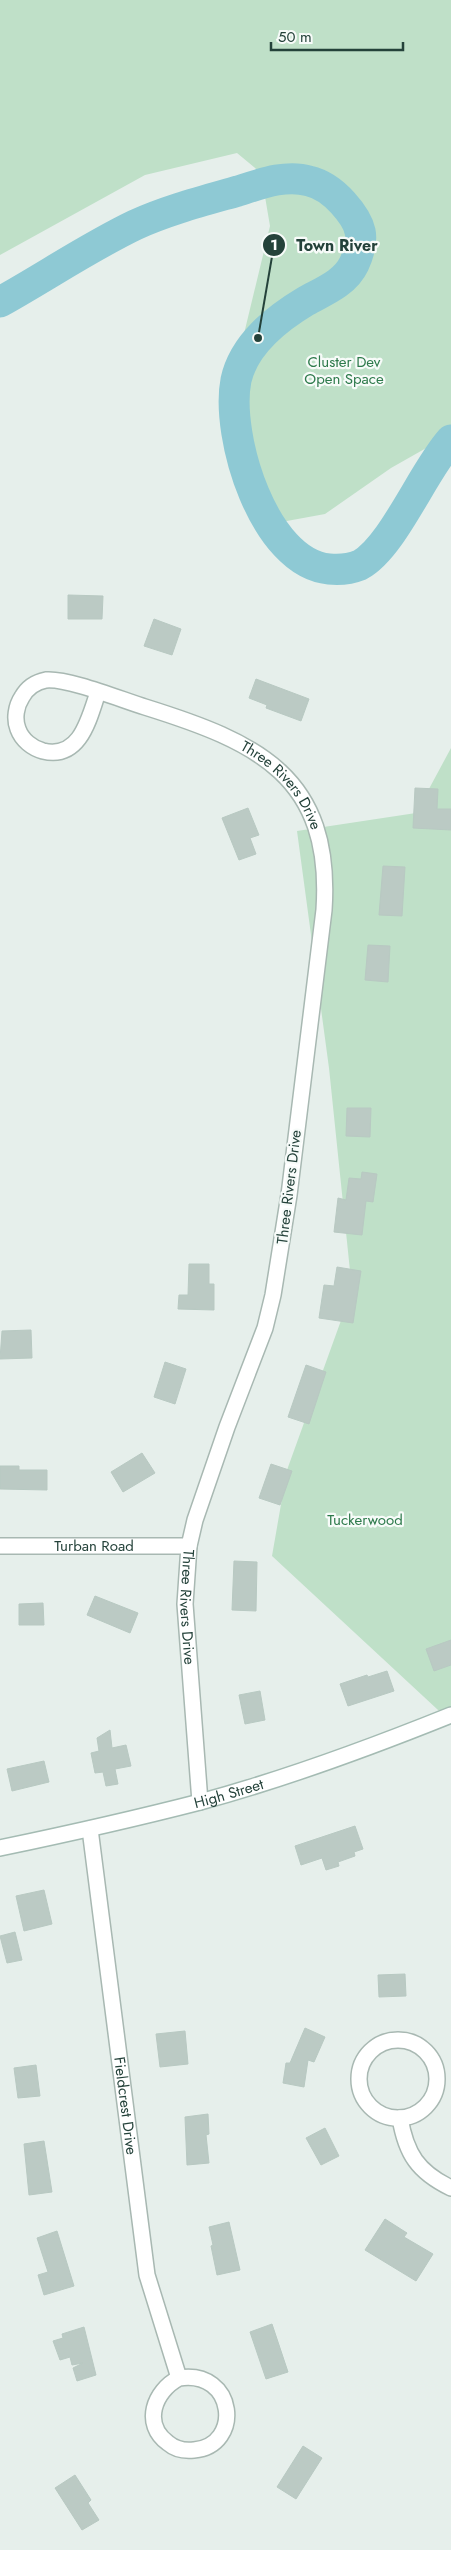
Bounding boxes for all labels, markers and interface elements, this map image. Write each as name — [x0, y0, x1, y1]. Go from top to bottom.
scale bar — [271, 20, 404, 52]
text: 50 m — [278, 26, 312, 48]
callout: Town River — [261, 229, 388, 260]
text: 1 — [270, 234, 278, 256]
text: Town River — [296, 234, 378, 257]
park label: Cluster Dev Open Space — [304, 351, 384, 390]
street label: Three Rivers Drive — [237, 735, 327, 833]
street label: Three Rivers Drive — [271, 1128, 307, 1245]
park label: Tuckerwood — [327, 1509, 403, 1531]
street label: Turban Road — [54, 1535, 134, 1557]
street label: Three Rivers Drive — [174, 1549, 201, 1666]
street label: High Street — [191, 1773, 267, 1814]
street label: Fieldcrest Drive — [108, 2055, 143, 2156]

